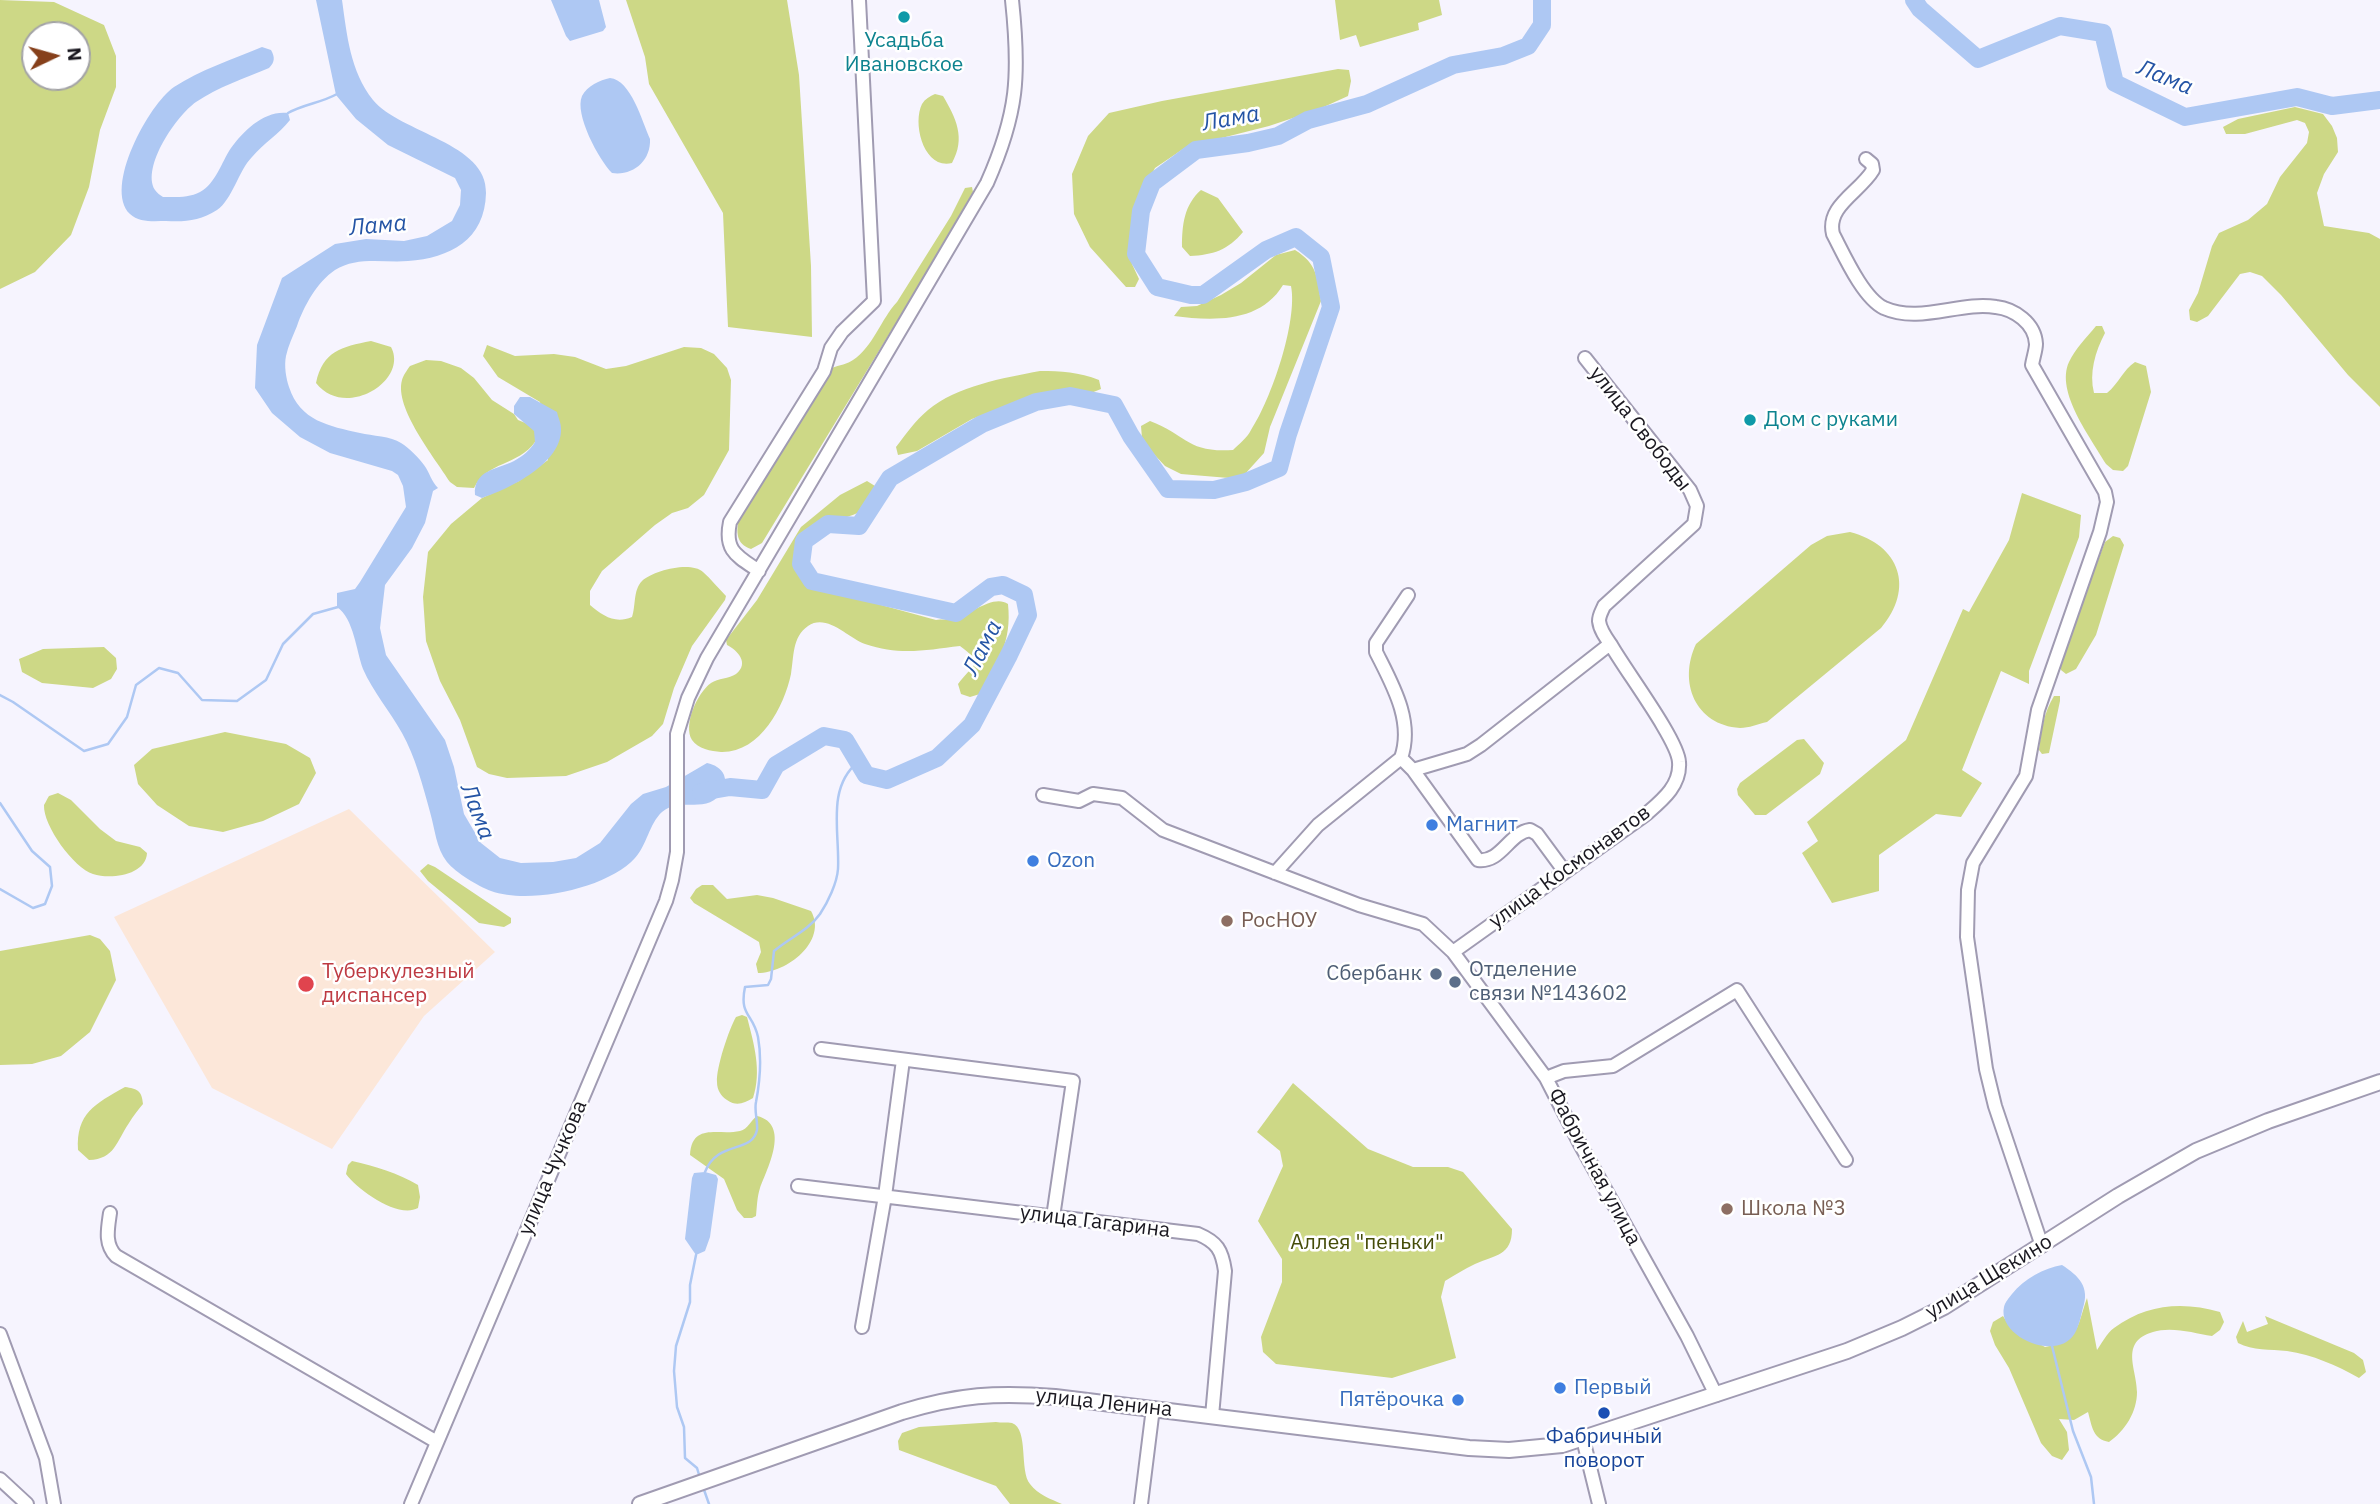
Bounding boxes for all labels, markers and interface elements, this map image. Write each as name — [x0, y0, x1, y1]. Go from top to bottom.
marker: Усадьба Ивановское — [896, 9, 912, 25]
north arrow — [21, 21, 91, 91]
place label: Усадьба Ивановское — [845, 28, 963, 78]
text: N — [62, 46, 87, 62]
water label: Лама — [2133, 54, 2197, 102]
water label: Лама — [1200, 100, 1262, 138]
water label: Лама — [348, 210, 408, 242]
street label: улица Свободы — [1584, 362, 1696, 496]
place label: Дом с руками — [1764, 407, 1898, 433]
marker: Дом с руками — [1742, 412, 1758, 428]
water label: Лама — [958, 616, 1008, 680]
water label: Лама — [454, 780, 500, 844]
street label: улица Космонавтов — [1484, 800, 1656, 934]
place label: Магнит — [1446, 812, 1518, 838]
marker: Магнит — [1424, 817, 1440, 833]
place label: Ozon — [1047, 848, 1095, 874]
marker: Ozon — [1025, 853, 1041, 869]
place label: РосНОУ — [1241, 908, 1317, 934]
marker: РосНОУ — [1219, 913, 1235, 929]
place label: Отделение связи №143602 — [1469, 957, 1627, 1007]
place label: Туберкулезный диспансер — [322, 959, 475, 1009]
place label: Сбербанк — [1326, 961, 1422, 987]
marker: Сбербанк — [1428, 966, 1444, 982]
marker: Туберкулезный диспансер — [296, 974, 316, 994]
marker: Отделение связи №143602 — [1447, 974, 1463, 990]
street label: Фабричная улица — [1542, 1084, 1646, 1250]
street label: улица Чучкова — [513, 1097, 593, 1239]
place label: Школа №3 — [1741, 1196, 1846, 1222]
street label: улица Гагарина — [1018, 1200, 1172, 1244]
marker: Школа №3 — [1719, 1201, 1735, 1217]
street label: улица Щекино — [1921, 1229, 2057, 1325]
park label: Аллея "пеньки" — [1290, 1230, 1444, 1256]
place label: Первый — [1574, 1375, 1652, 1401]
marker: Первый — [1552, 1380, 1568, 1396]
street label: улица Ленина — [1034, 1383, 1174, 1423]
place label: Пятёрочка — [1339, 1387, 1444, 1413]
marker: Пятёрочка — [1450, 1392, 1466, 1408]
marker: Фабричный поворот — [1596, 1405, 1612, 1421]
place label: Фабричный поворот — [1546, 1424, 1662, 1474]

